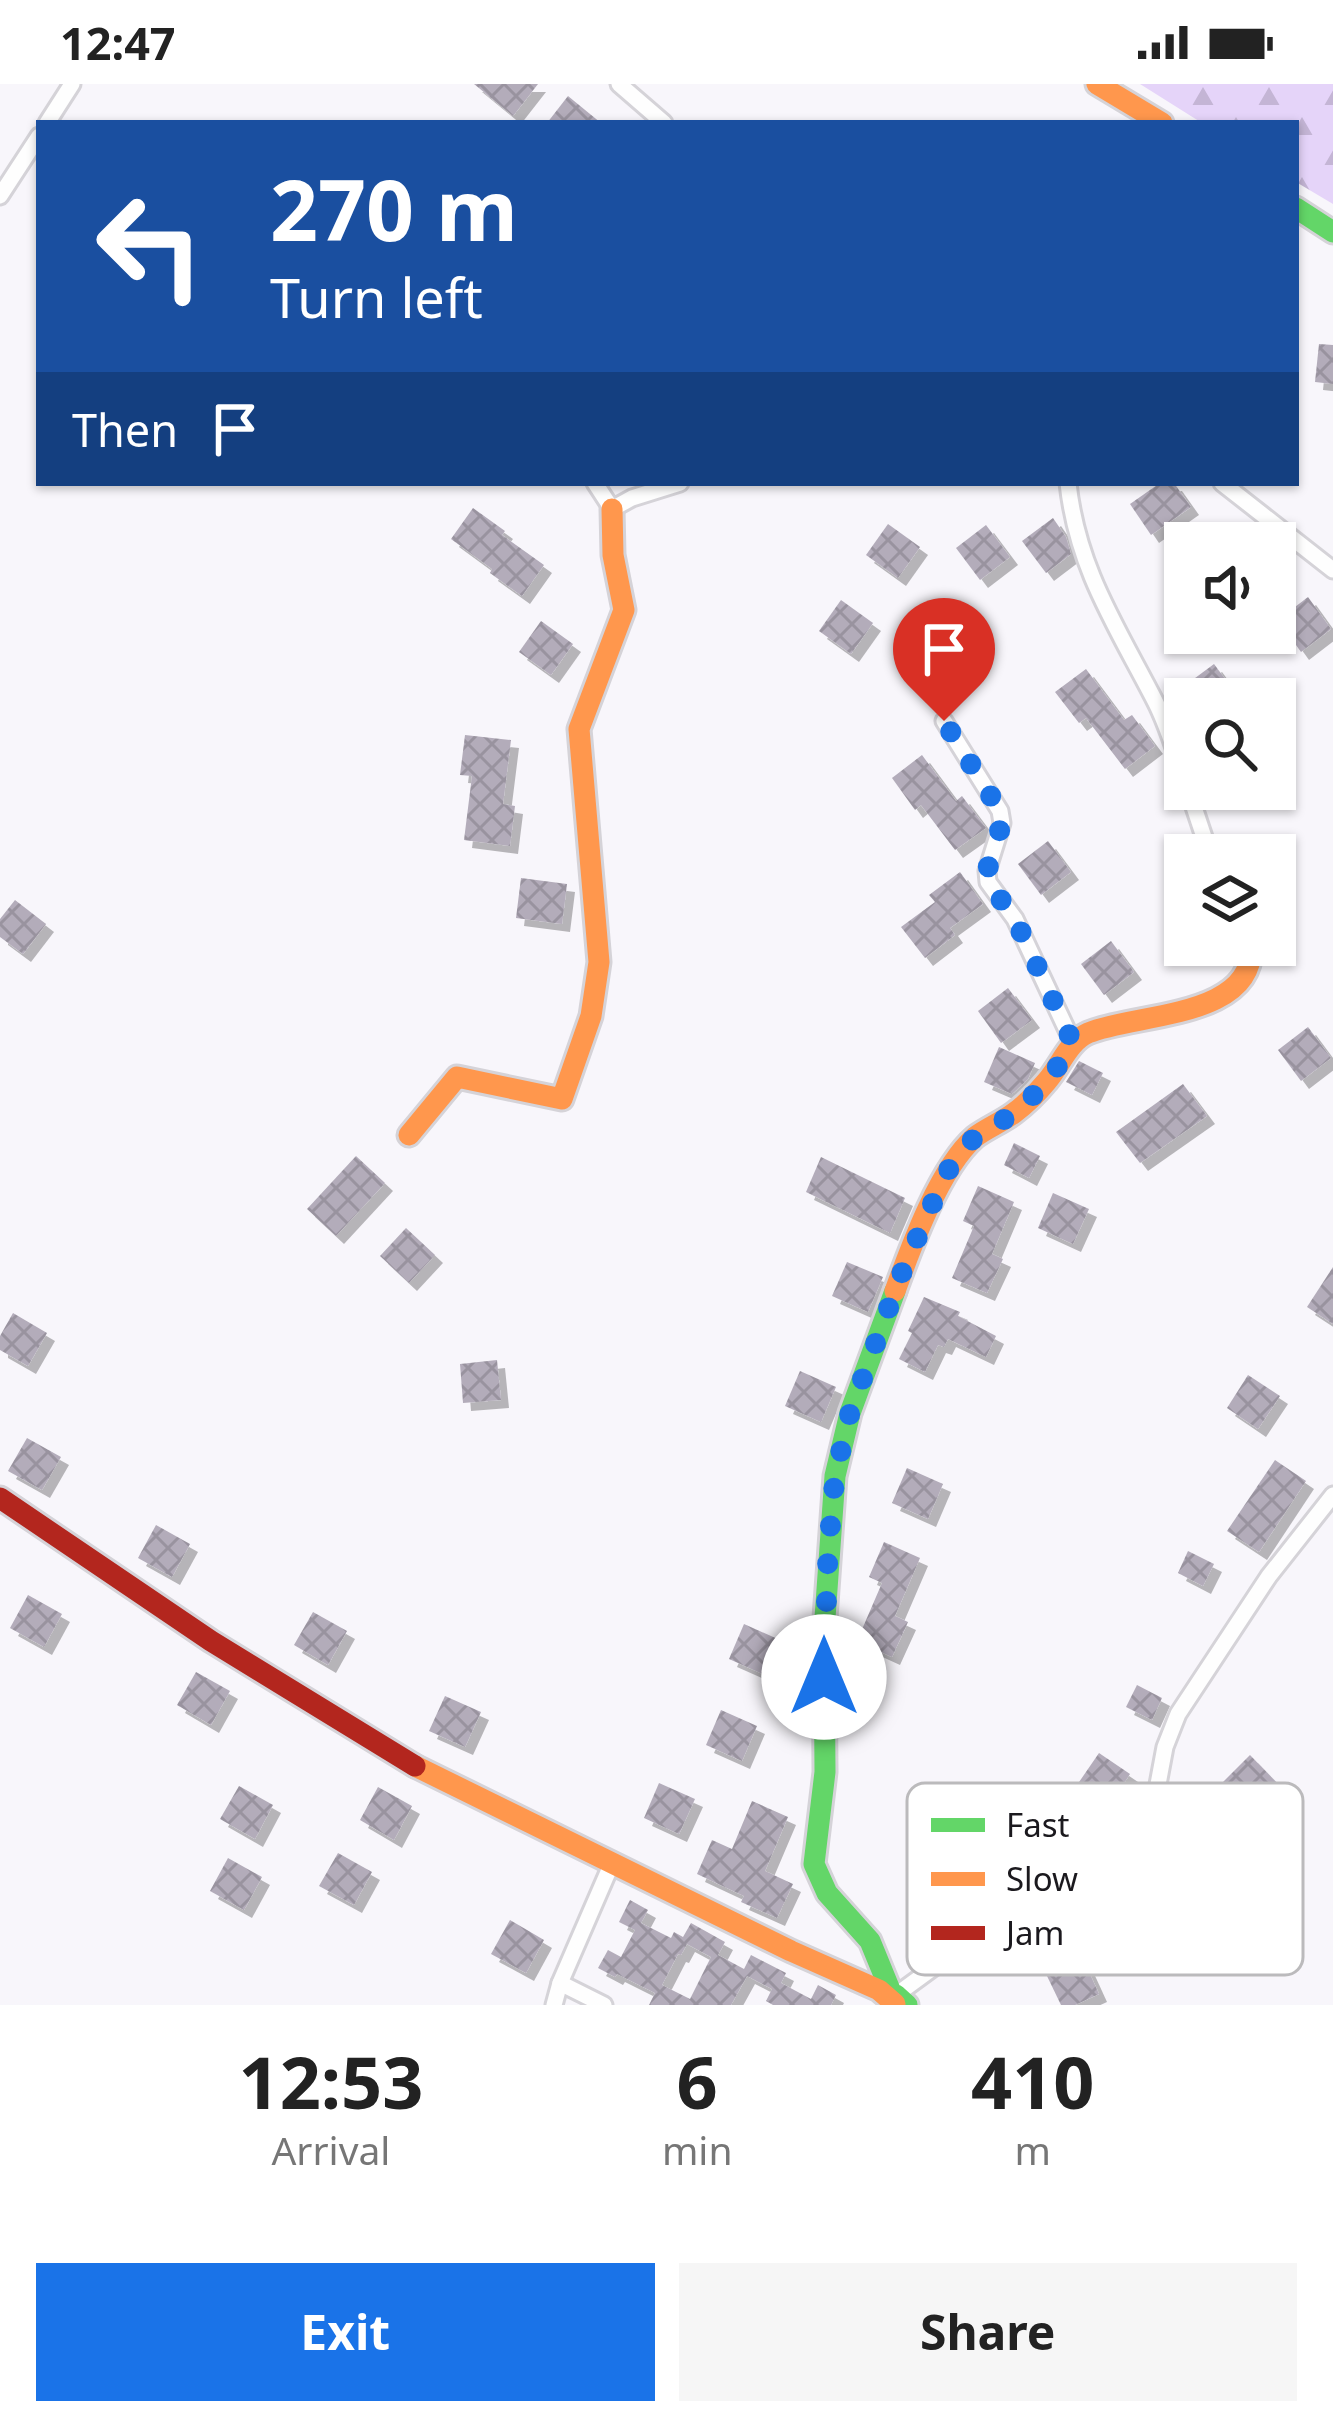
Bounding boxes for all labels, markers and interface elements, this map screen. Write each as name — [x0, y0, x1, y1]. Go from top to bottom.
text: 12:47 — [60, 12, 176, 73]
text: 270 m — [270, 151, 518, 266]
icon: left — [72, 168, 228, 324]
text: Turn left — [270, 260, 483, 334]
icon: arrive — [202, 396, 268, 462]
text: Then — [72, 399, 178, 460]
map controls — [1164, 522, 1296, 966]
button: sound — [1164, 522, 1296, 654]
pin — [893, 598, 995, 721]
icon: arrive — [911, 616, 977, 682]
button: search — [1164, 678, 1296, 810]
button: layers — [1164, 834, 1296, 966]
position arrow — [761, 1614, 887, 1740]
legend — [907, 1783, 1303, 1975]
text: Fast — [1006, 1802, 1069, 1847]
text: Slow — [1006, 1856, 1078, 1901]
text: Jam — [1003, 1910, 1064, 1955]
text: 12:53 — [238, 2032, 423, 2130]
text: 6 — [677, 2032, 718, 2130]
text: 410 — [971, 2032, 1095, 2130]
text: Arrival — [271, 2123, 390, 2176]
text: min — [662, 2123, 733, 2176]
text: m — [1015, 2123, 1051, 2176]
button: Exit — [36, 2263, 655, 2401]
button: Share — [679, 2263, 1297, 2401]

